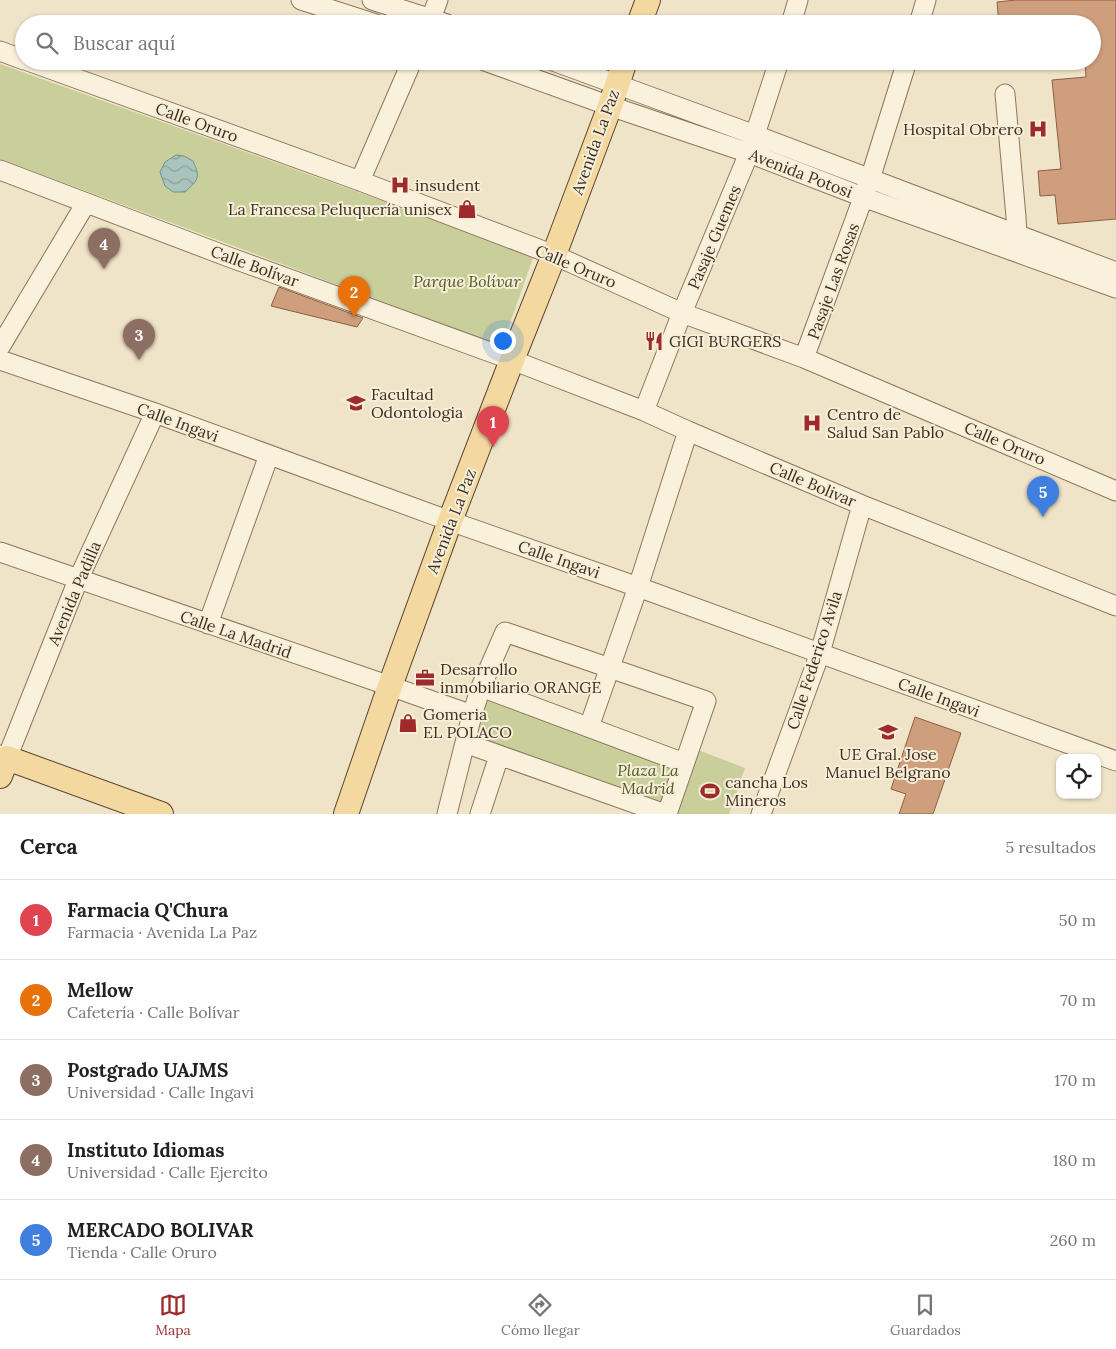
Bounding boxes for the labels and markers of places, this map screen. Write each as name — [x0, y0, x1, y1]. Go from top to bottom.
hospital icon: Hospital Obrero — [1027, 118, 1049, 140]
place label: Hospital Obrero — [903, 119, 1023, 139]
hospital icon: insudent — [389, 174, 411, 196]
place label: insudent — [415, 175, 481, 195]
shop icon: La Francesa Peluquería unisex — [456, 198, 478, 220]
place label: La Francesa Peluquería unisex — [228, 199, 453, 219]
pin: 4 — [88, 228, 120, 269]
pin: 2 — [338, 276, 370, 317]
pin: 3 — [123, 319, 155, 360]
restaurant icon: GIGI BURGERS — [643, 330, 665, 352]
place label: GIGI BURGERS — [669, 331, 781, 351]
place label: Facultad Odontologia — [371, 384, 463, 422]
school or university icon: Facultad Odontologia — [345, 392, 367, 414]
place label: Centro de Salud San Pablo — [827, 404, 944, 442]
pin: 1 — [477, 406, 509, 447]
hospital icon: Centro de Salud San Pablo — [801, 412, 823, 434]
pin: 5 — [1027, 476, 1059, 517]
place label: Desarrollo inmobiliario ORANGE — [440, 659, 601, 697]
office icon: Desarrollo inmobiliario ORANGE — [414, 667, 436, 689]
place label: Gomeria EL POLACO — [423, 704, 512, 742]
shop icon: Gomeria EL POLACO — [397, 712, 419, 734]
school or university icon: UE Gral. Jose Manuel Belgrano — [877, 721, 899, 743]
place label: UE Gral. Jose Manuel Belgrano — [825, 744, 951, 782]
place label: cancha Los Mineros — [725, 772, 808, 810]
sports icon: cancha Los Mineros — [699, 780, 721, 802]

